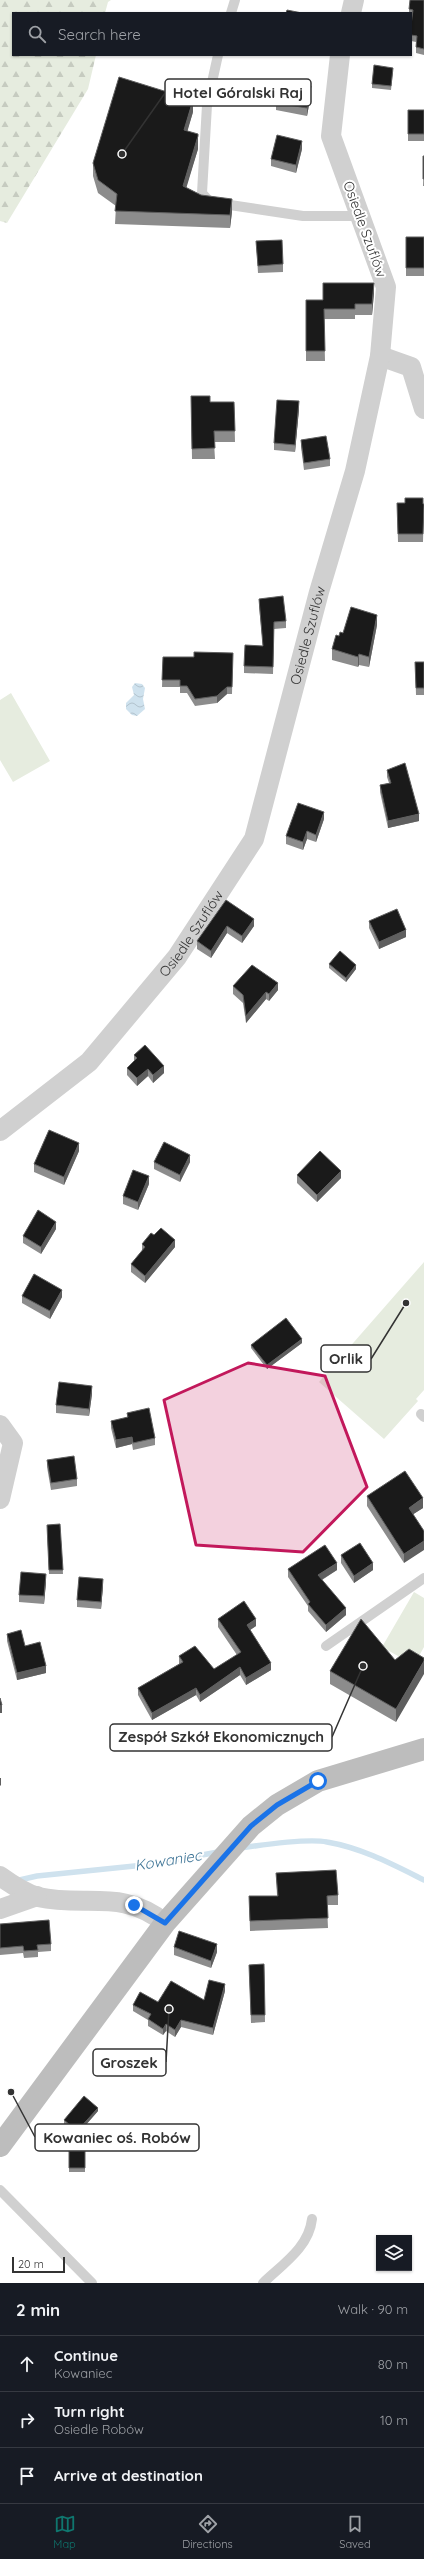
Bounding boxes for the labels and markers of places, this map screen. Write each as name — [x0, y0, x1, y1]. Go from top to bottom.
callout: Hotel Góralski Raj — [165, 79, 311, 106]
callout: Orlik — [321, 1345, 371, 1372]
callout: Zespół Szkół Ekonomicznych — [110, 1724, 332, 1751]
callout: Groszek — [93, 2049, 166, 2076]
callout: Kowaniec oś. Robów — [35, 2124, 199, 2151]

